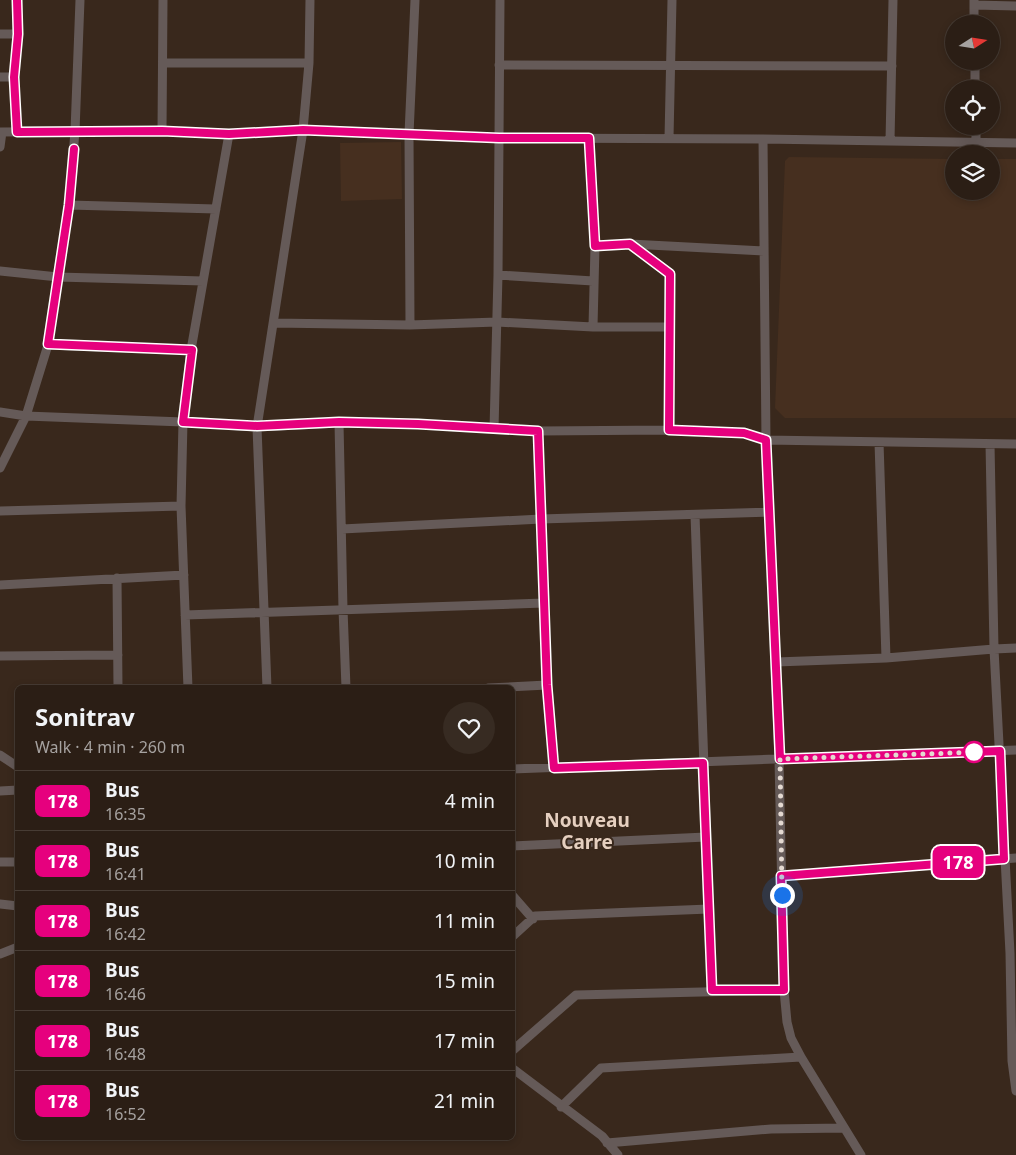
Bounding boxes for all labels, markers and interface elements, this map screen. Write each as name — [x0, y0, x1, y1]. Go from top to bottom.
north arrow — [945, 15, 1000, 70]
map controls — [945, 15, 1000, 200]
button: locate — [945, 80, 1000, 135]
button: layers — [945, 145, 1000, 200]
text: Sonitrav — [35, 700, 135, 733]
button: heart — [443, 702, 495, 754]
text: Walk · 4 min · 260 m — [35, 736, 185, 758]
unlabelled marker — [963, 741, 985, 763]
text: Bus — [105, 777, 140, 803]
text: 4 min — [445, 788, 495, 814]
text: 178 — [47, 789, 78, 813]
text: 16:35 — [105, 803, 146, 825]
district label: Nouveau Carre — [544, 807, 630, 855]
text: Bus — [105, 837, 140, 863]
line badge: 178 — [929, 846, 987, 878]
text: 10 min — [434, 848, 495, 874]
text: 178 — [47, 849, 78, 873]
text: 178 — [943, 850, 973, 874]
text: 16:41 — [105, 863, 146, 885]
your location — [770, 883, 795, 908]
text: Bus — [105, 897, 140, 923]
text: 11 min — [434, 908, 495, 934]
text: 178 — [47, 909, 78, 933]
text: 16:42 — [105, 923, 146, 945]
text: Bus — [105, 957, 140, 983]
text: 15 min — [434, 968, 495, 994]
text: 178 — [47, 969, 78, 993]
text: 16:46 — [105, 983, 146, 1005]
text: Bus — [105, 1017, 140, 1043]
text: 17 min — [434, 1028, 495, 1054]
text: 178 — [47, 1029, 78, 1053]
text: 16:48 — [105, 1043, 146, 1065]
text: Bus — [105, 1077, 140, 1103]
text: 21 min — [434, 1088, 495, 1114]
text: 178 — [47, 1089, 78, 1113]
text: 16:52 — [105, 1103, 146, 1125]

